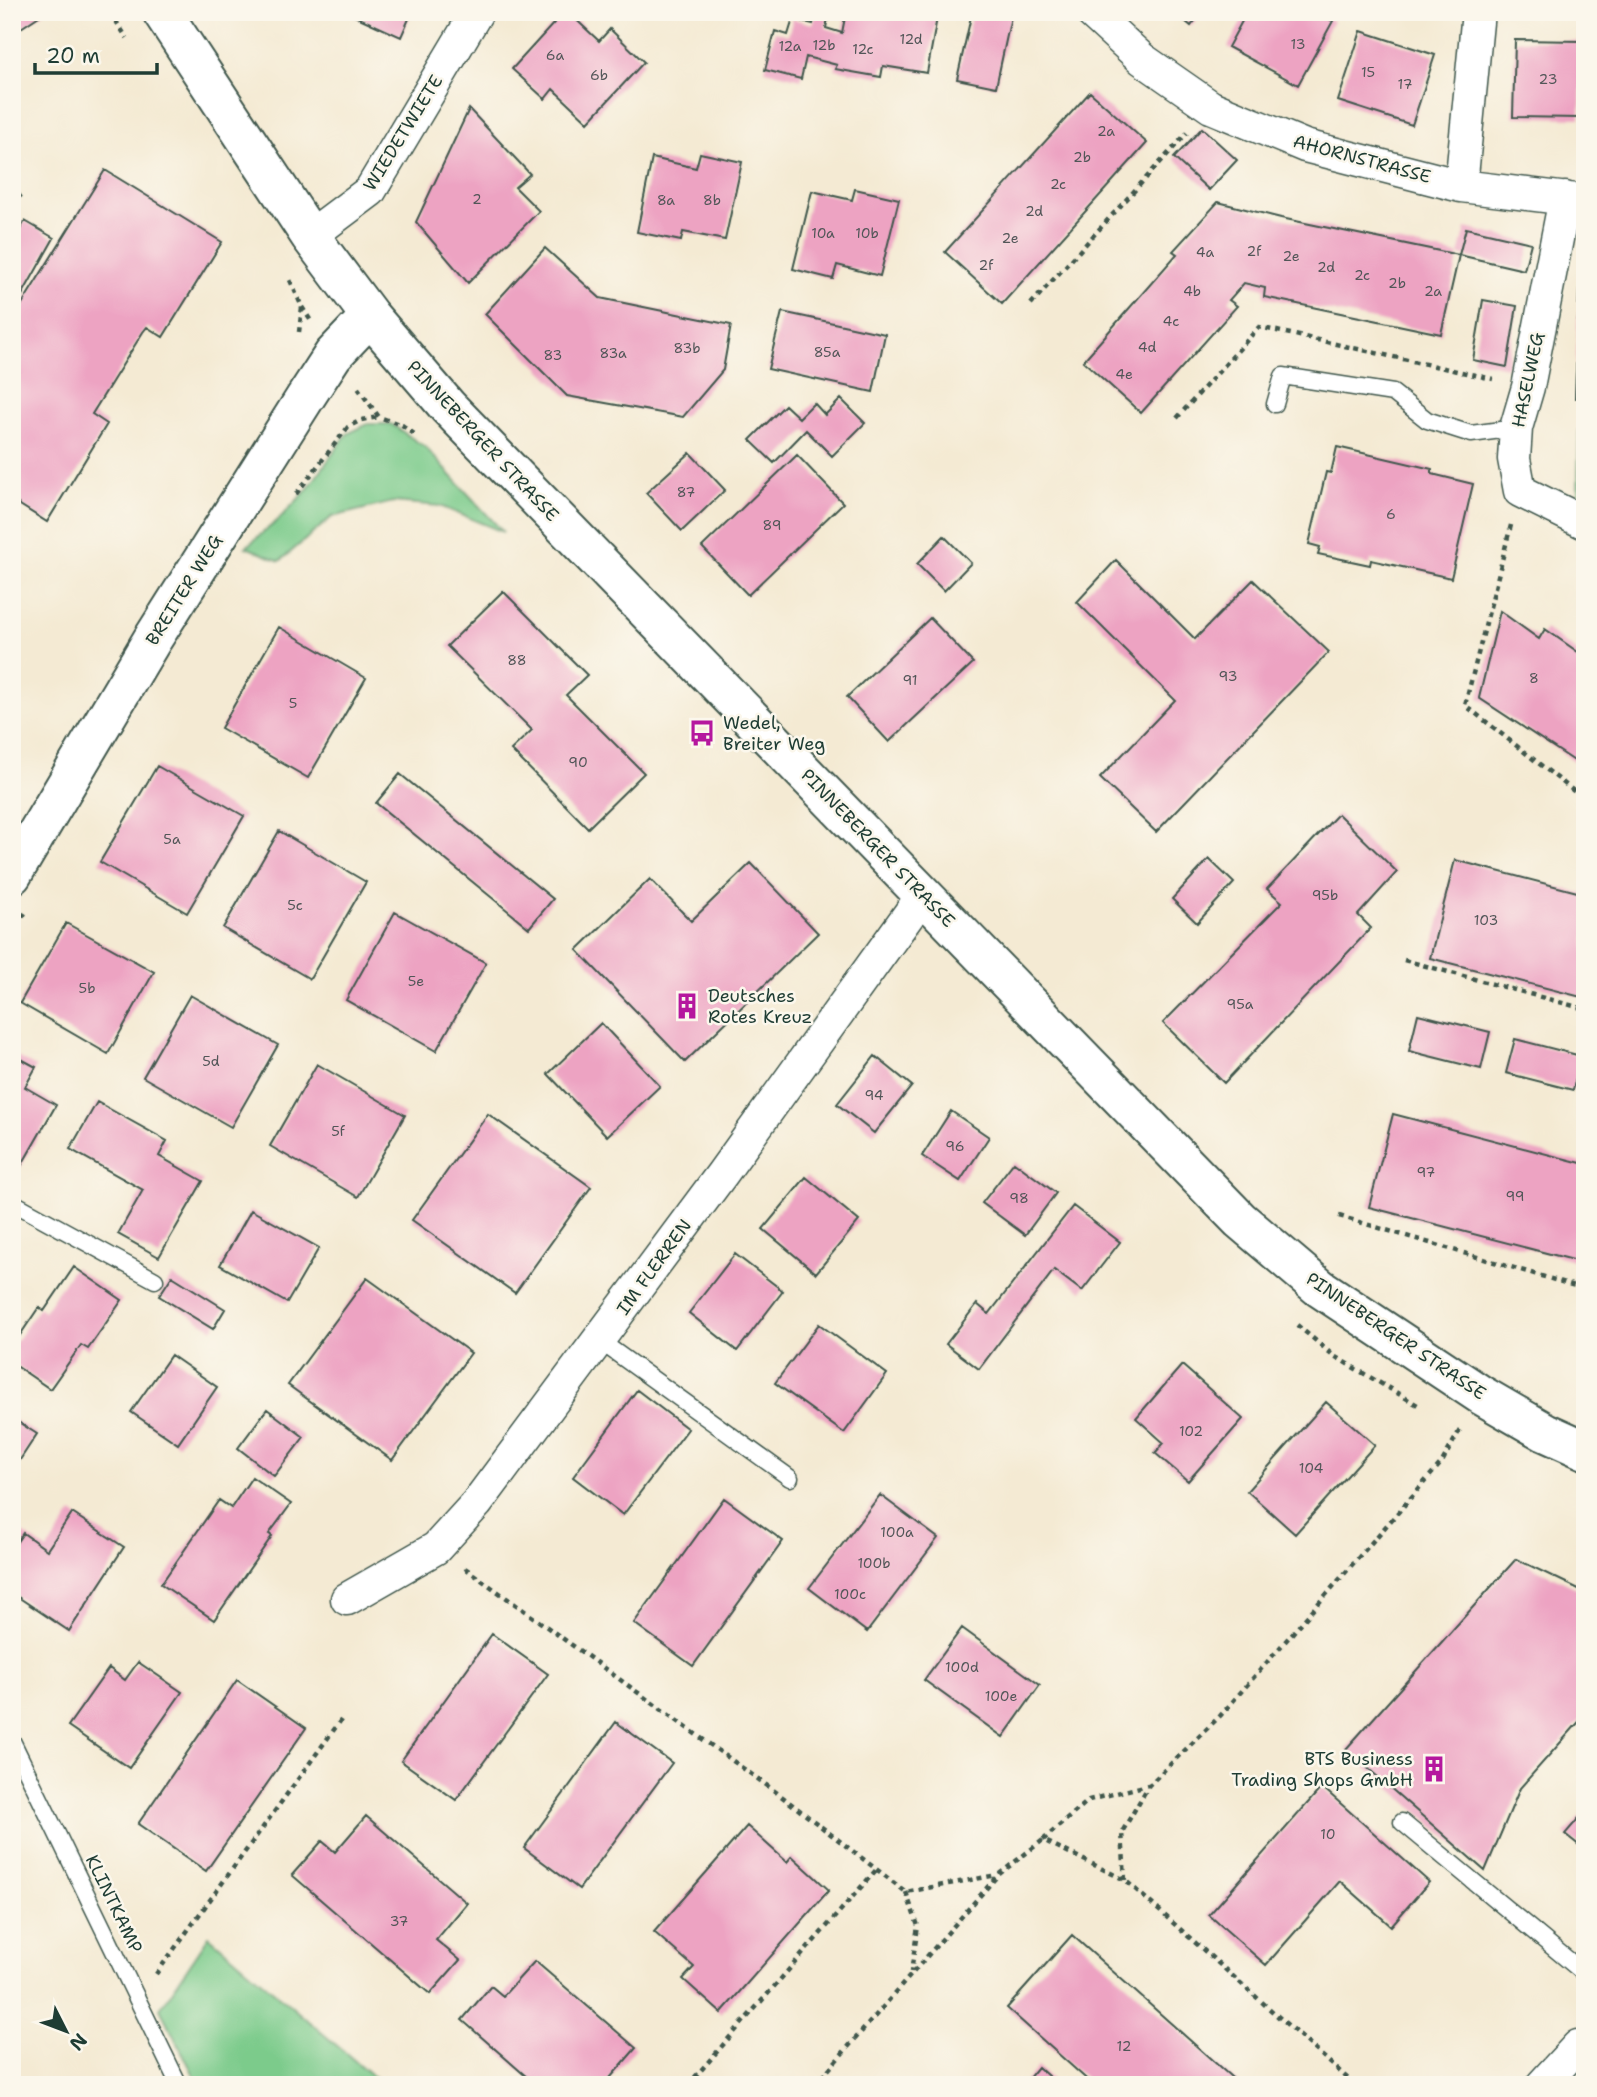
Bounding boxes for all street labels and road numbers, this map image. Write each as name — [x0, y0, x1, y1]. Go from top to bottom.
street label: WIEDETWIETE — [358, 70, 448, 196]
street label: AHORNSTRASSE — [1290, 129, 1434, 189]
street label: HASELWEG — [1506, 330, 1550, 430]
street label: PINNEBERGER STRASSE — [402, 355, 564, 527]
street label: BREITER WEG — [140, 530, 228, 650]
street label: PINNEBERGER STRASSE — [796, 763, 960, 933]
street label: IM FLERREN — [611, 1214, 697, 1320]
street label: PINNEBERGER STRASSE — [1301, 1267, 1491, 1405]
street label: KLINTKAMP — [80, 1851, 148, 1957]

